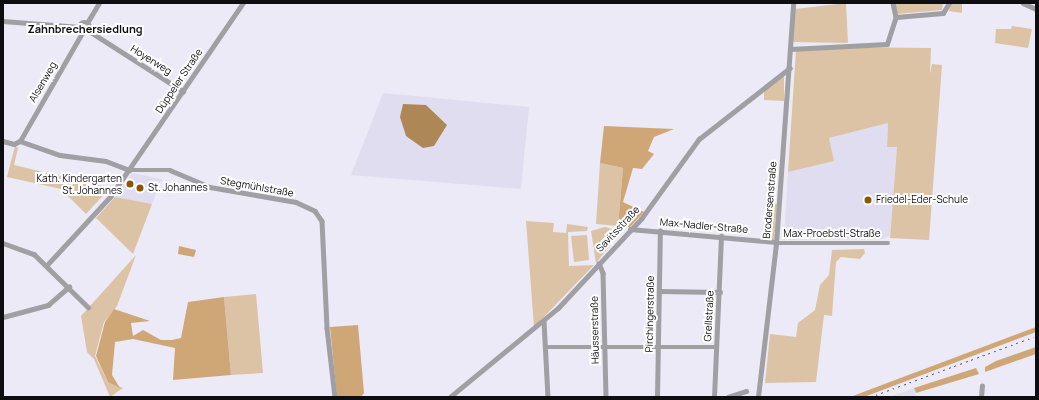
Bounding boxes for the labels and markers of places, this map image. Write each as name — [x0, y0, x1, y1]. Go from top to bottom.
place label: Kath. Kindergarten St. Johannes — [36, 172, 122, 196]
marker: Kath. Kindergarten St. Johannes — [125, 179, 135, 189]
place label: St. Johannes — [148, 182, 208, 194]
marker: St. Johannes — [135, 183, 145, 193]
place label: Friedel-Eder-Schule — [876, 194, 968, 206]
marker: Friedel-Eder-Schule — [863, 195, 873, 205]

